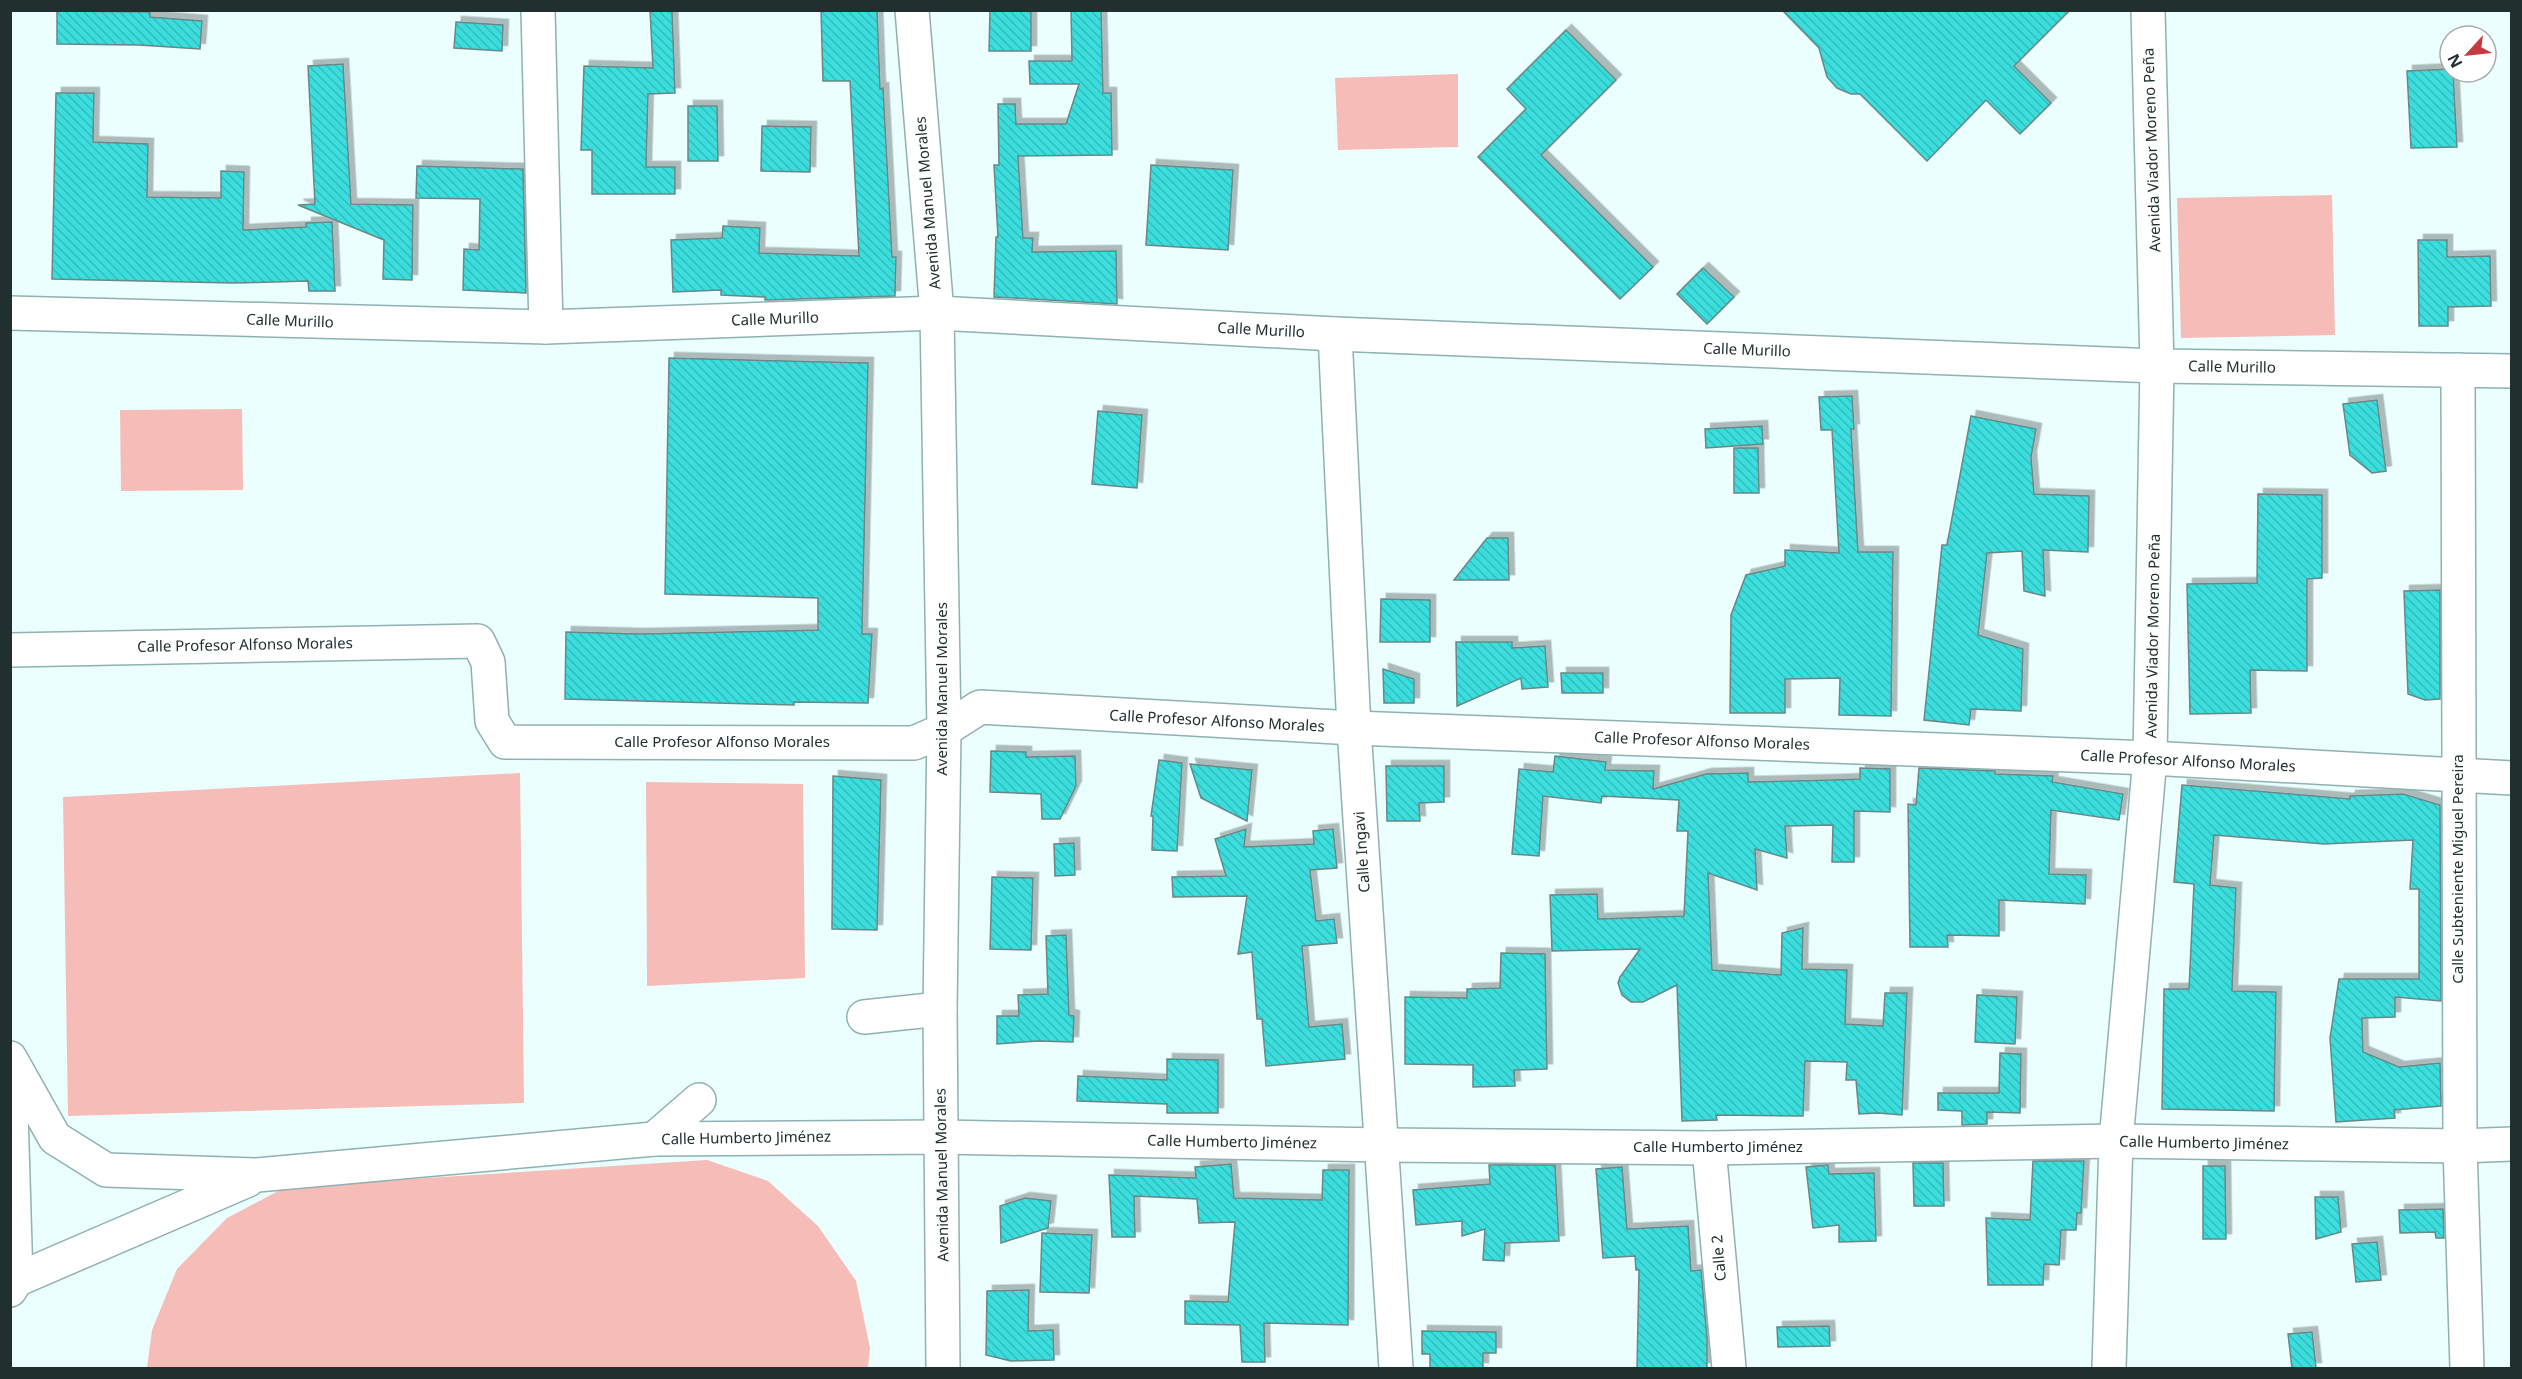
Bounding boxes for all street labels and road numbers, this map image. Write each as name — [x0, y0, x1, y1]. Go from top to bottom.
street label: Avenida Viador Moreno Peña — [2137, 47, 2165, 253]
street label: Avenida Manuel Morales — [909, 116, 945, 290]
street label: Calle Murillo — [731, 306, 819, 330]
street label: Calle Murillo — [246, 308, 334, 332]
street label: Calle Murillo — [1217, 317, 1305, 341]
street label: Calle Murillo — [1703, 337, 1791, 361]
street label: Calle Murillo — [2188, 355, 2276, 377]
street label: Avenida Viador Moreno Peña — [2140, 534, 2164, 738]
street label: Avenida Manuel Morales — [931, 602, 951, 776]
street label: Calle Profesor Alfonso Morales — [137, 632, 353, 656]
street label: Calle Profesor Alfonso Morales — [1109, 704, 1325, 736]
street label: Calle Profesor Alfonso Morales — [1594, 726, 1810, 754]
street label: Calle Profesor Alfonso Morales — [614, 731, 830, 751]
street label: Calle Profesor Alfonso Morales — [2080, 744, 2296, 776]
street label: Calle Subteniente Miguel Pereira — [2447, 754, 2467, 984]
street label: Calle Ingavi — [1348, 811, 1374, 893]
street label: Avenida Manuel Morales — [929, 1088, 953, 1262]
street label: Calle Humberto Jiménez — [661, 1126, 831, 1148]
street label: Calle Humberto Jiménez — [1147, 1130, 1317, 1152]
street label: Calle Humberto Jiménez — [2119, 1131, 2289, 1153]
street label: Calle Humberto Jiménez — [1633, 1136, 1803, 1156]
street label: Calle 2 — [1706, 1234, 1730, 1282]

